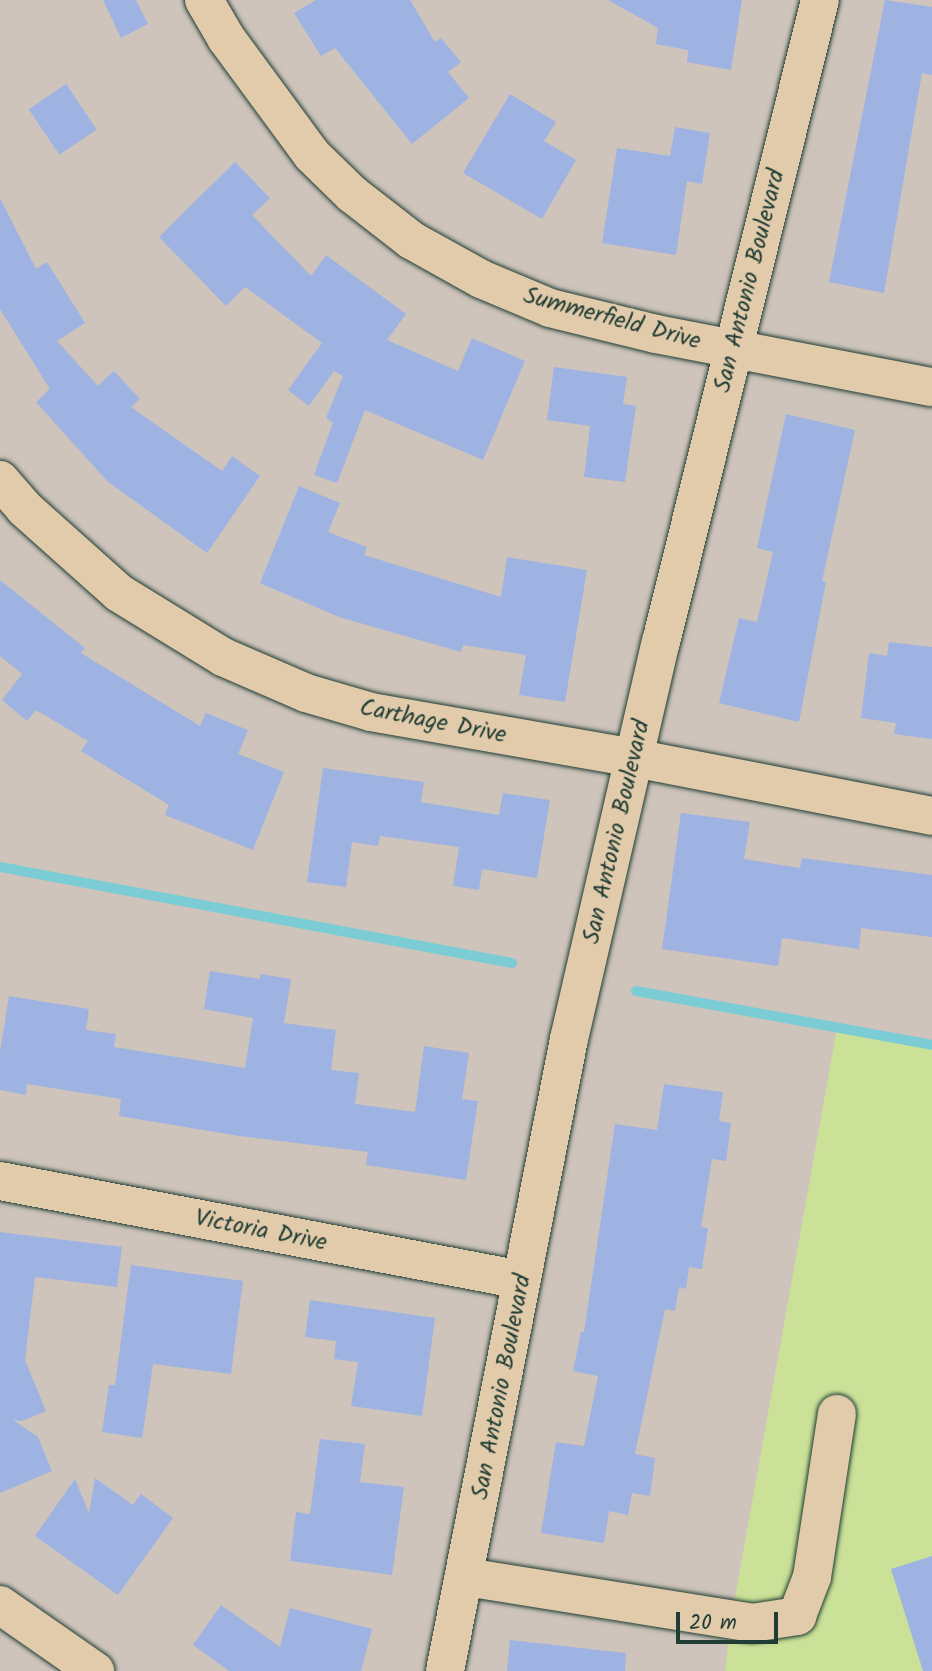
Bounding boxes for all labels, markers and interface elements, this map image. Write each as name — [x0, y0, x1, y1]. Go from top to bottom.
street label: San Antonio Boulevard — [708, 167, 792, 395]
street label: Summerfield Drive — [520, 282, 704, 356]
street label: Carthage Drive — [357, 694, 509, 750]
street label: San Antonio Boulevard — [577, 717, 657, 947]
street label: Victoria Drive — [193, 1204, 329, 1258]
street label: San Antonio Boulevard — [466, 1272, 538, 1502]
scale bar — [680, 1598, 782, 1642]
text: 20 m — [689, 1607, 737, 1640]

